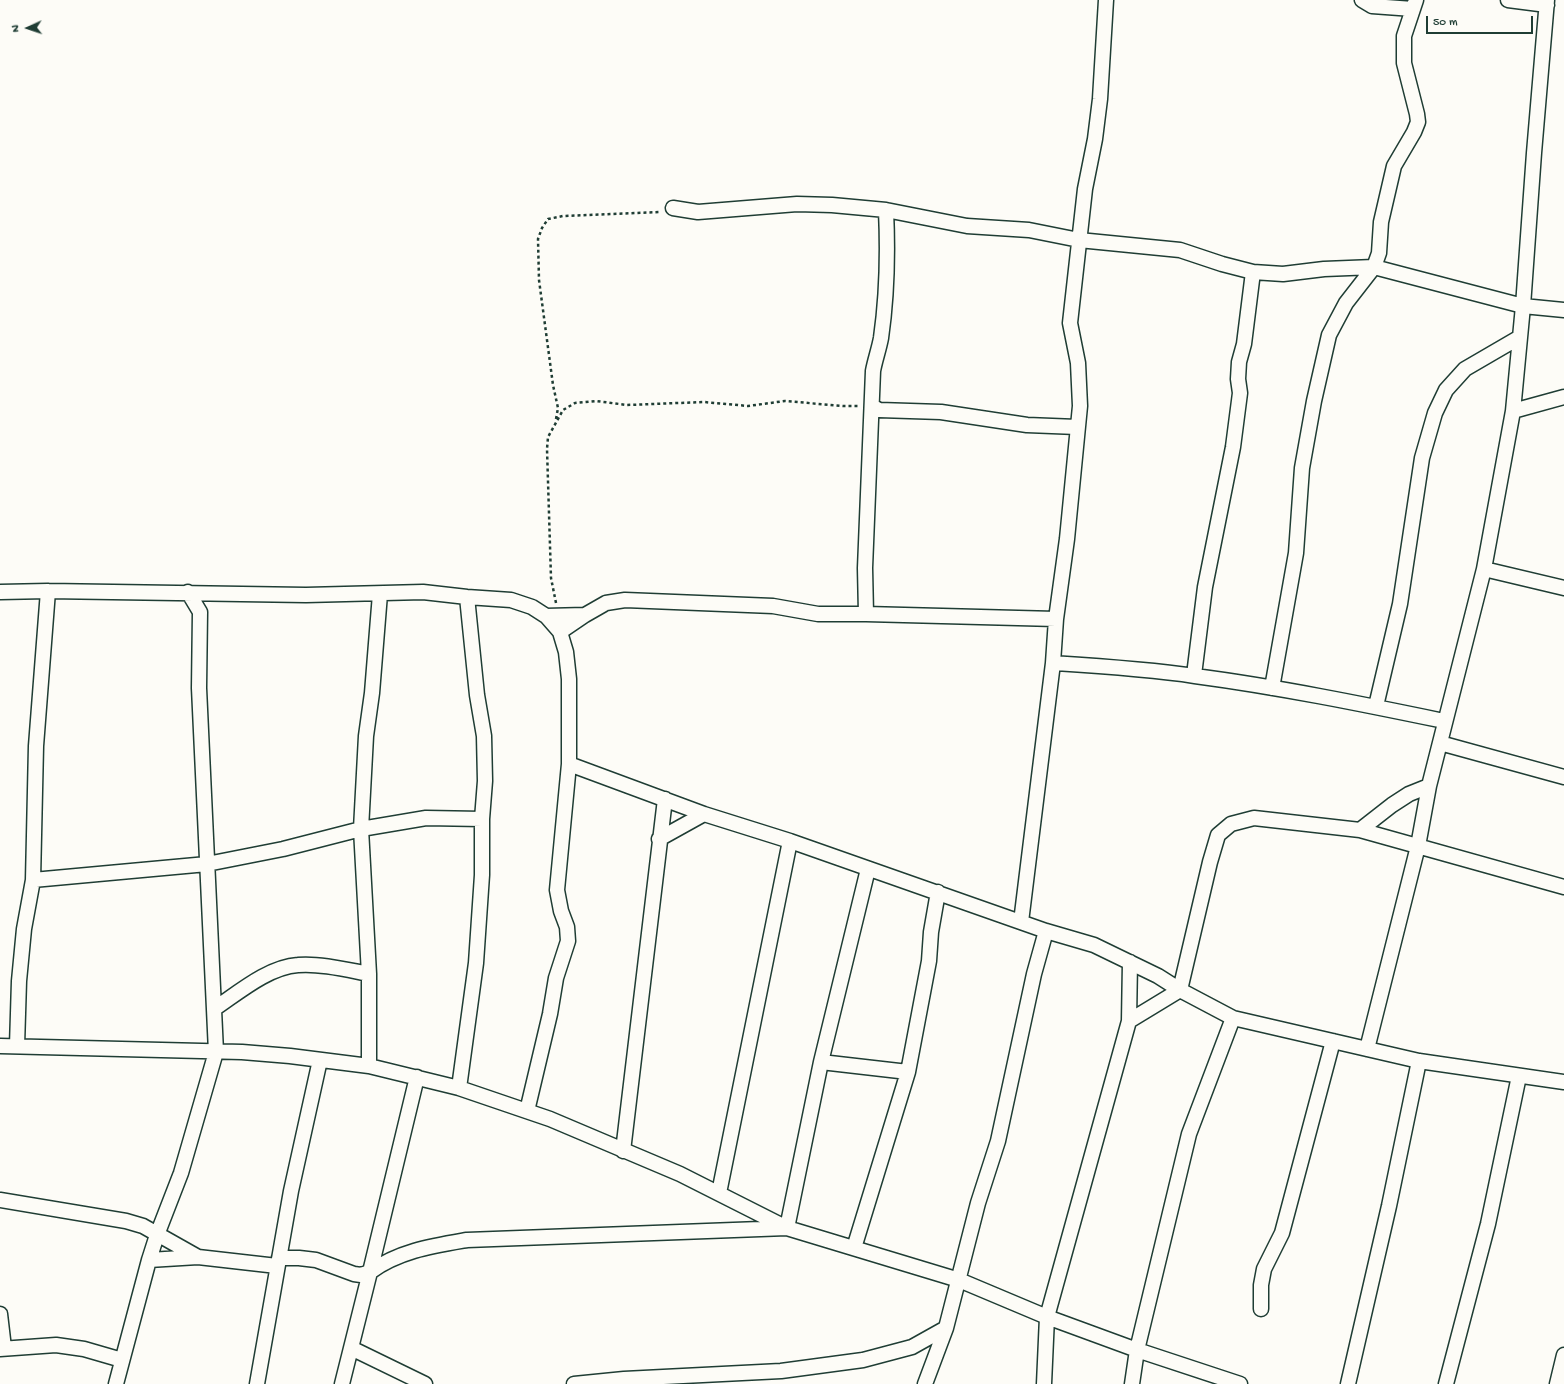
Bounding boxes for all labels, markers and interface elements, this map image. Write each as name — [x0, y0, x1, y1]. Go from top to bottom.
north arrow — [8, 8, 48, 48]
scale bar — [1428, 8, 1535, 34]
text: 50 m — [1433, 16, 1458, 30]
text: N — [10, 25, 22, 33]

